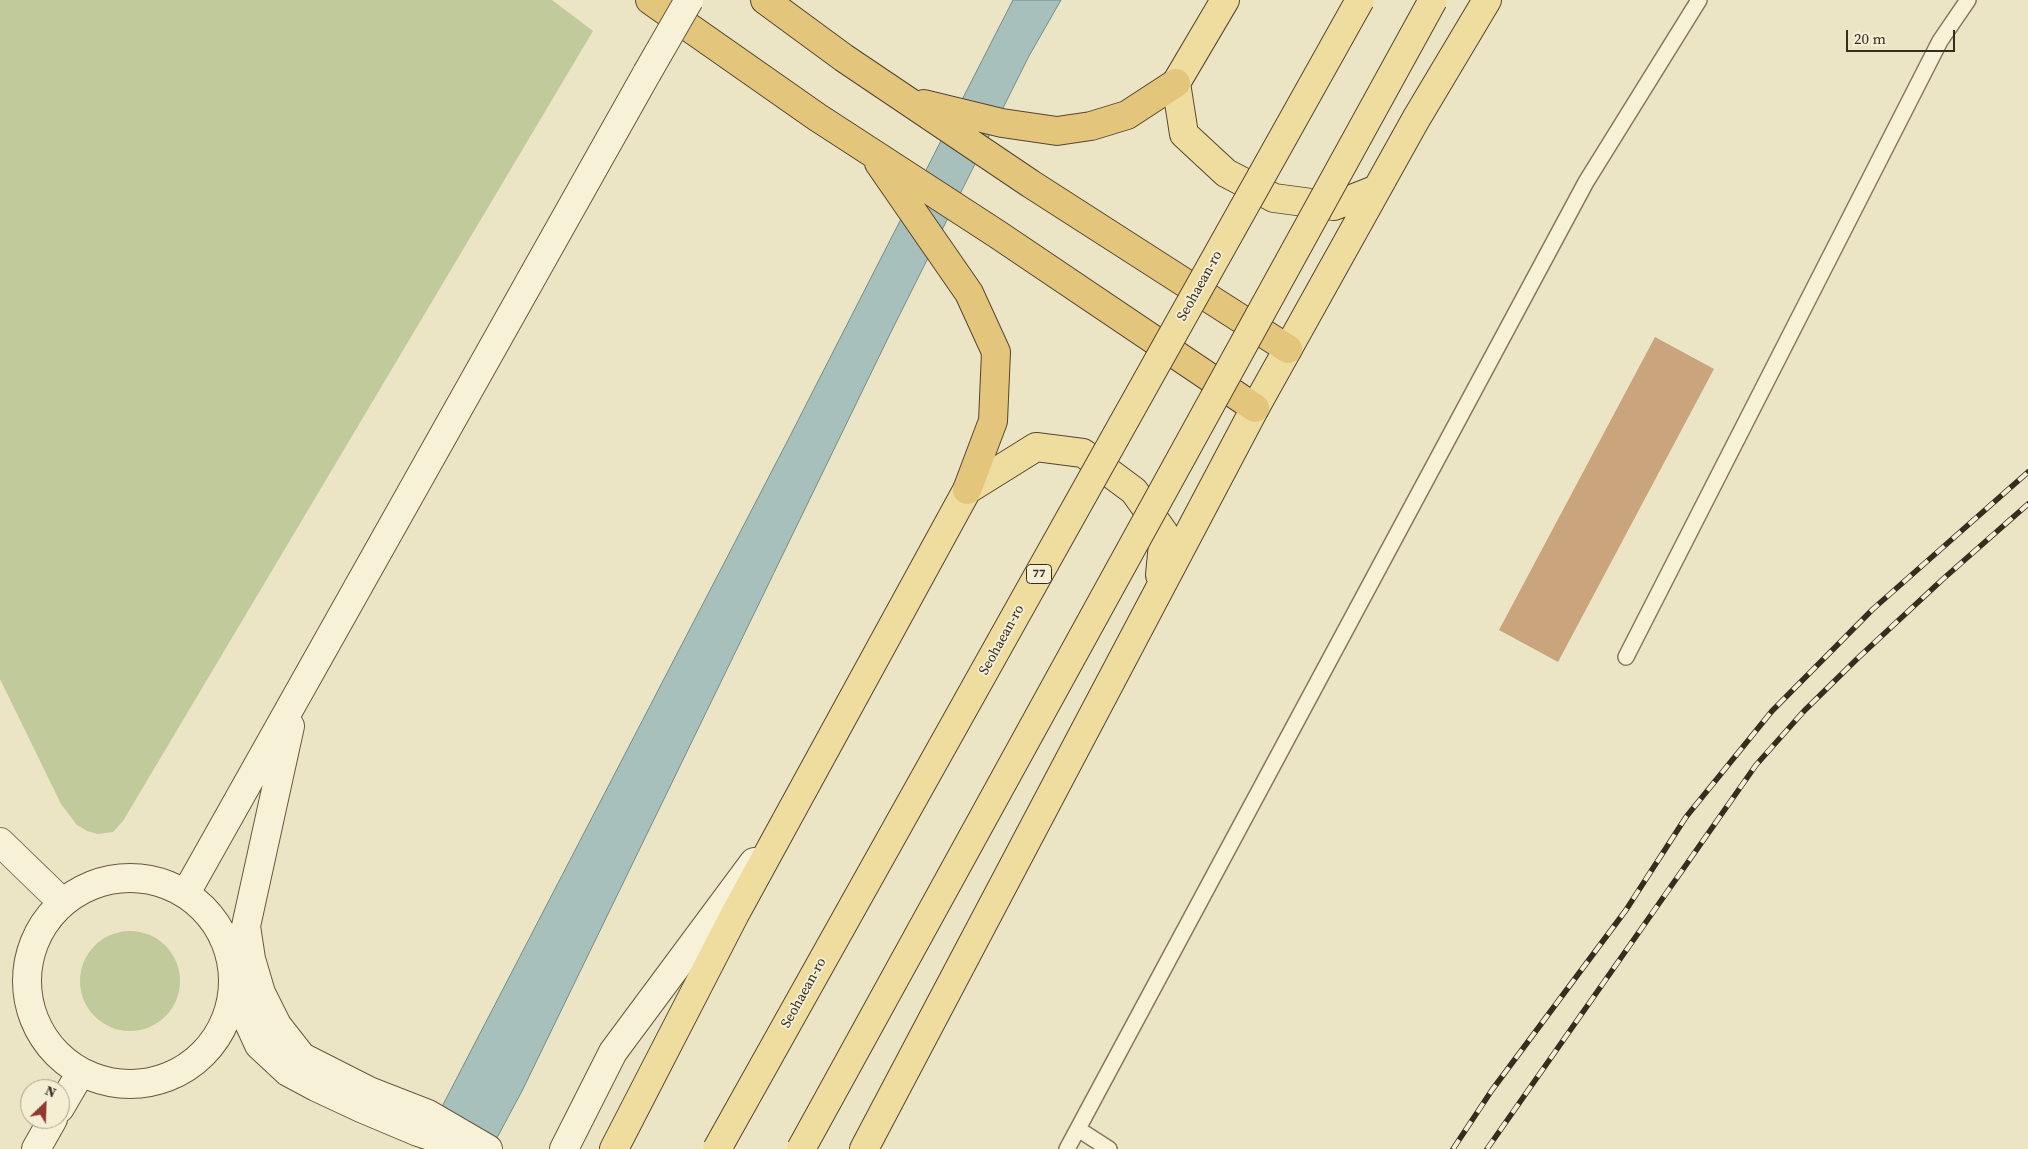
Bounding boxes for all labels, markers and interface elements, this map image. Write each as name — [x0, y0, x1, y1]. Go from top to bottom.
scale bar — [1848, 20, 1957, 52]
text: 20 m — [1854, 28, 1886, 49]
street label: Seohaean-ro — [1174, 248, 1226, 324]
road number: 77 — [1026, 564, 1052, 584]
street label: Seohaean-ro — [976, 602, 1028, 678]
street label: Seohaean-ro — [778, 955, 830, 1031]
north arrow — [20, 1079, 70, 1129]
text: N — [42, 1080, 59, 1102]

